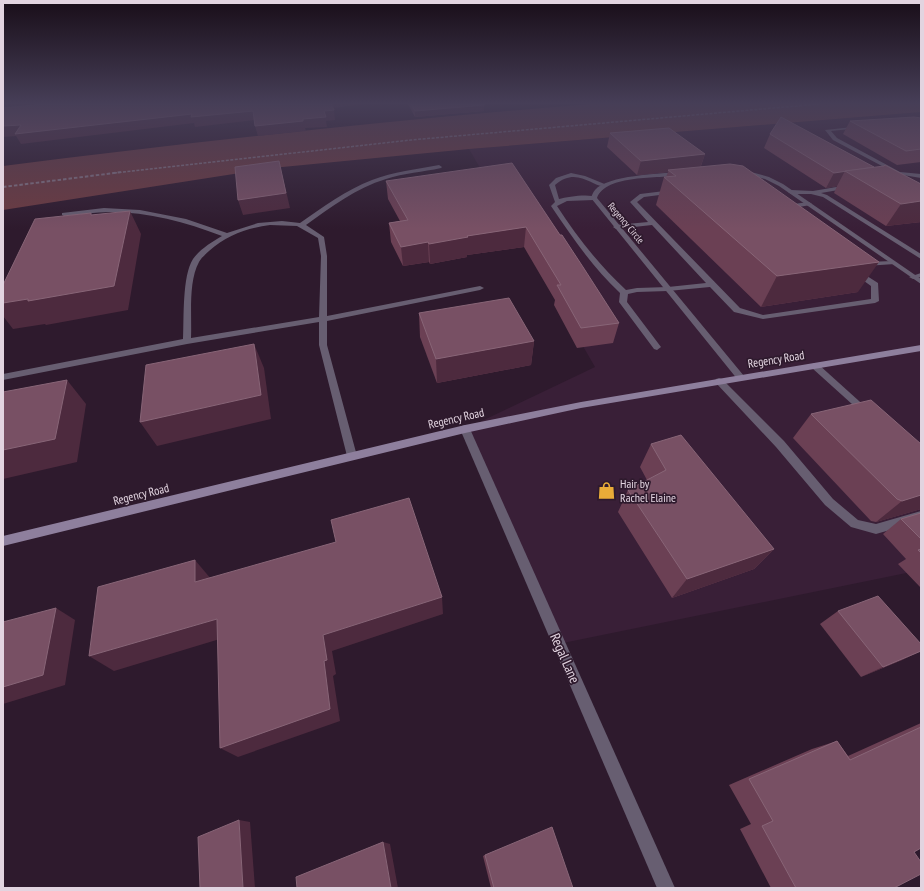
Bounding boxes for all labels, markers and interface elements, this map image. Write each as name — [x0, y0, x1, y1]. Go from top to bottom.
street label: Regency Circle — [605, 200, 647, 246]
street label: Regency Road — [747, 347, 805, 371]
street label: Regency Road — [427, 404, 485, 432]
place label: Hair by Rachel Elaine — [620, 476, 676, 505]
street label: Regency Road — [112, 480, 170, 508]
shop icon: Hair by Rachel Elaine — [597, 480, 617, 500]
street label: Regal Lane — [546, 630, 584, 686]

